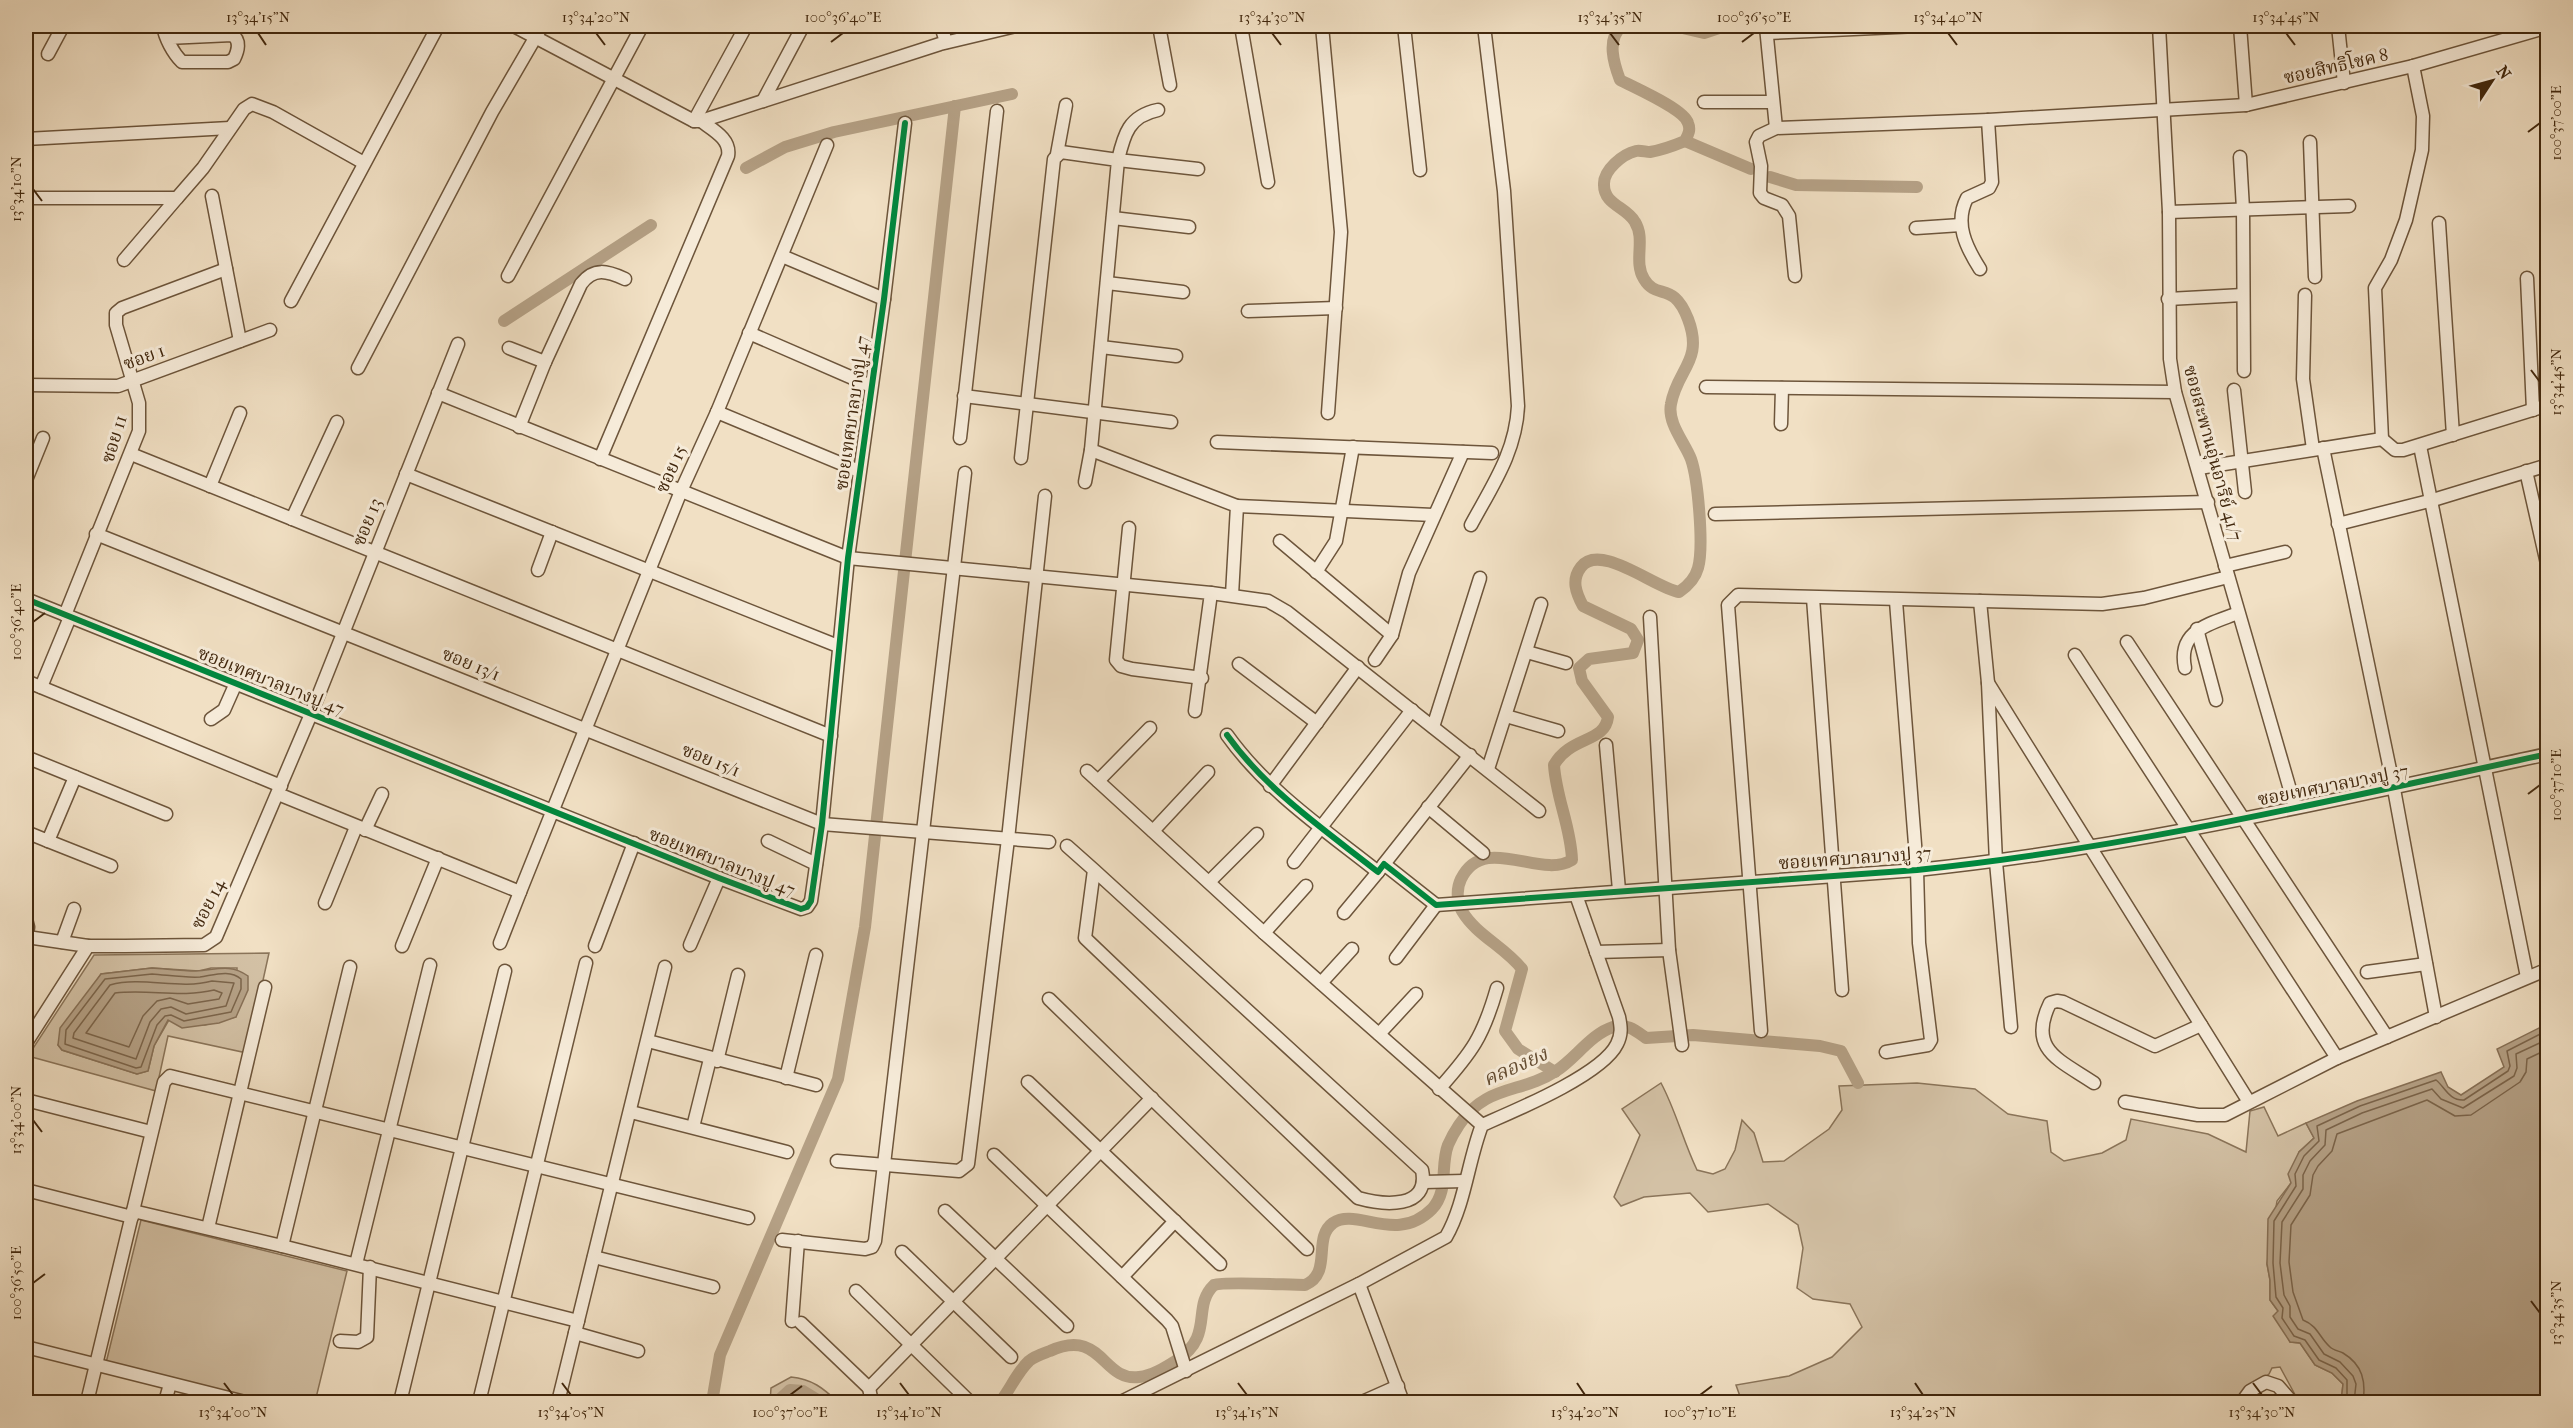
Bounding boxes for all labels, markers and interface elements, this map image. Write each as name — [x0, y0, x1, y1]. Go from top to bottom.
text: 13°34'15"N — [226, 8, 291, 26]
text: 13°34'20"N — [562, 8, 631, 26]
text: 100°36'40"E — [805, 8, 881, 26]
text: 13°34'30"N — [1239, 8, 1306, 26]
text: 13°34'35"N — [1577, 8, 1643, 26]
text: 100°36'50"E — [1717, 8, 1791, 26]
text: 13°34'40"N — [1913, 8, 1983, 26]
text: 13°34'45"N — [2252, 8, 2320, 26]
street label: ซอยสิทธิโชค 8 — [2281, 41, 2390, 89]
north arrow — [2462, 51, 2522, 111]
text: N — [2492, 62, 2515, 84]
text: 100°37'00"E — [2547, 85, 2565, 161]
text: 13°34'10"N — [7, 155, 25, 222]
street label: ซอยเทศบาลบางปู 47 — [831, 334, 874, 492]
street label: ซอย 1 — [121, 340, 168, 375]
text: 13°34'45"N — [2547, 348, 2565, 416]
street label: ซอยสะพานอุ่นอารีย์ 41/7 — [2178, 363, 2247, 544]
street label: ซอย 11 — [97, 413, 132, 466]
street label: ซอย 15 — [652, 442, 691, 496]
street label: ซอย 13 — [348, 495, 387, 549]
text: 100°36'40"E — [7, 584, 25, 660]
street label: ซอยเทศบาลบางปู 47 — [195, 643, 347, 721]
street label: ซอย 13/1 — [439, 643, 503, 686]
street label: ซอย 15/1 — [679, 739, 743, 782]
text: 100°37'10"E — [2547, 749, 2565, 821]
street label: ซอยเทศบาลบางปู 37 — [2256, 761, 2411, 810]
street label: ซอยเทศบาลบางปู 47 — [646, 824, 798, 902]
street label: ซอยเทศบาลบางปู 37 — [1778, 843, 1932, 874]
street label: ซอย 14 — [187, 875, 230, 933]
water label: คลองยง — [1479, 1042, 1552, 1091]
text: 13°34'00"N — [7, 1085, 25, 1154]
text: 100°36'50"E — [7, 1246, 25, 1320]
text: 13°34'35"N — [2547, 1280, 2565, 1346]
text: 13°34'00"N — [199, 1403, 268, 1421]
text: 13°34'05"N — [537, 1403, 605, 1421]
text: 100°37'00"E — [752, 1403, 828, 1421]
text: 13°34'10"N — [876, 1403, 943, 1421]
text: 13°34'15"N — [1215, 1403, 1280, 1421]
text: 13°34'20"N — [1551, 1403, 1620, 1421]
text: 100°37'10"E — [1664, 1403, 1736, 1421]
text: 13°34'25"N — [1890, 1403, 1957, 1421]
text: 13°34'30"N — [2229, 1403, 2296, 1421]

